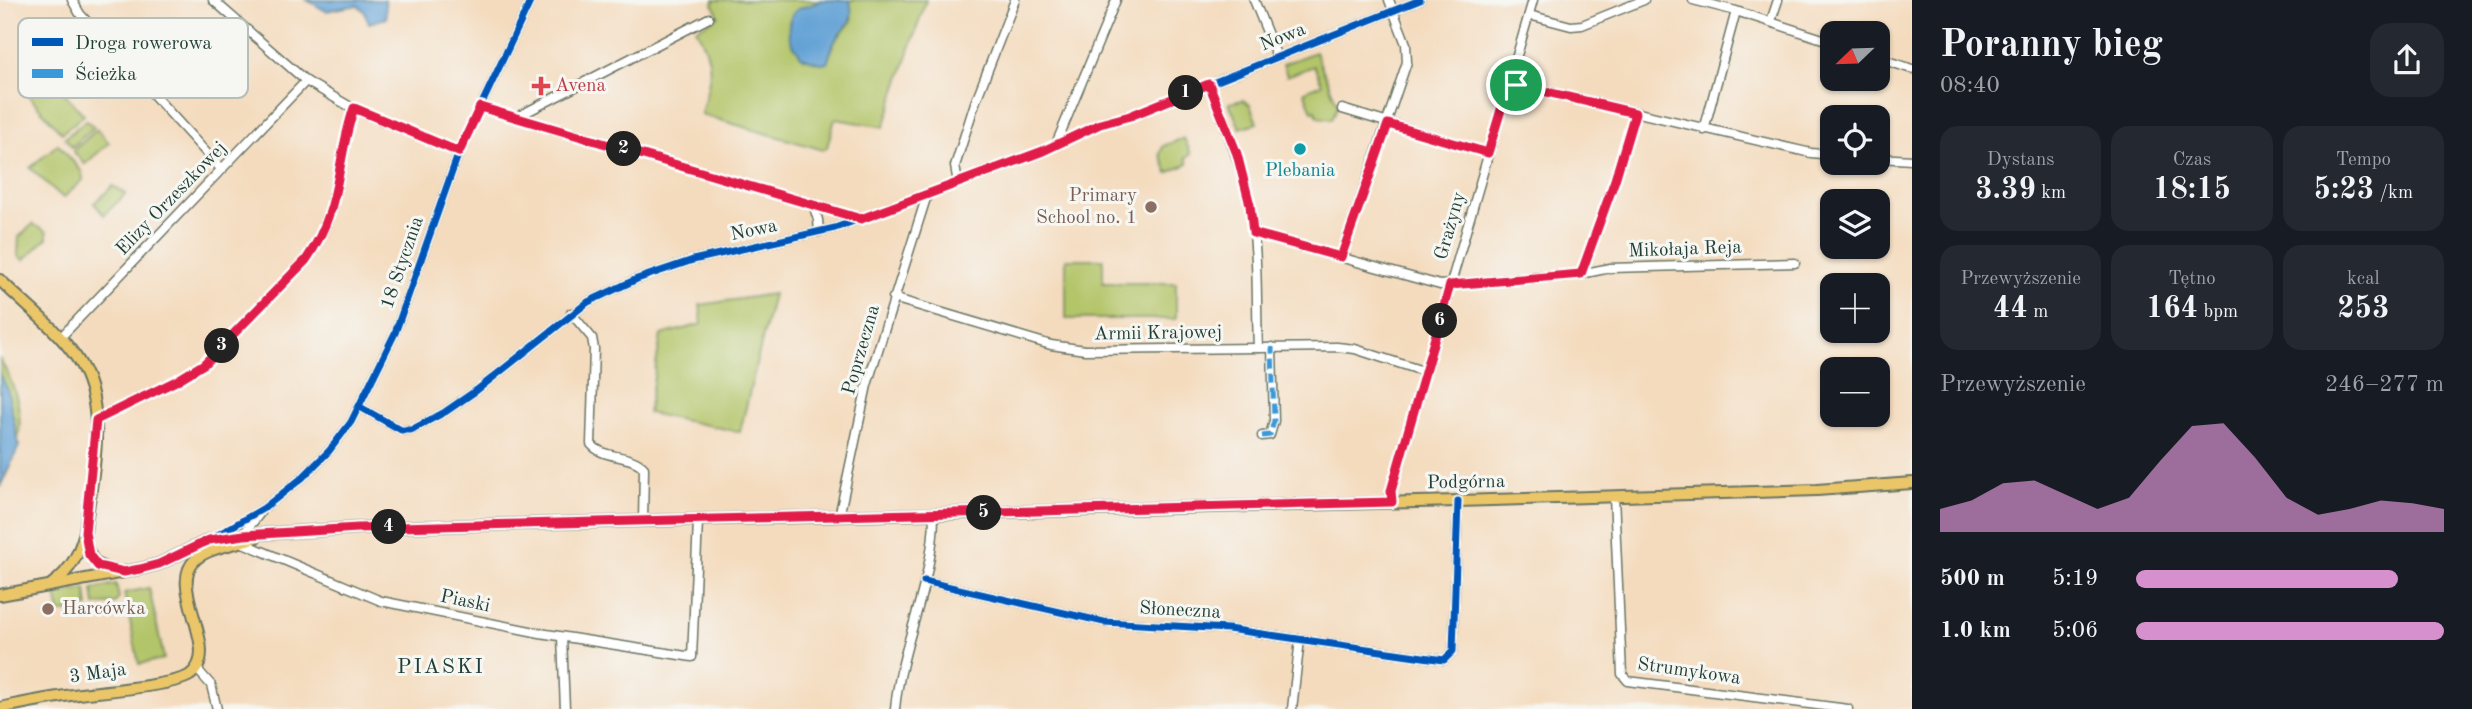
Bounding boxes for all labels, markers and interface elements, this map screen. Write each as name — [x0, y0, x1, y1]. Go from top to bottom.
legend — [18, 18, 248, 98]
street label: Nowa — [1258, 20, 1309, 56]
north arrow — [1820, 21, 1890, 91]
map controls — [1820, 21, 1890, 427]
button: share — [2370, 23, 2444, 97]
text: Poranny bieg — [1940, 27, 2163, 65]
text: Droga rowerowa — [75, 35, 213, 54]
pin — [1486, 55, 1546, 115]
text: Ścieżka — [75, 61, 137, 85]
icon: arrive — [1497, 66, 1535, 104]
text: 08:40 — [1940, 74, 2000, 97]
pin: 1 — [1168, 76, 1204, 110]
place label: Avena — [555, 77, 606, 96]
marker: Avena — [533, 78, 549, 94]
text: 1 — [1180, 83, 1191, 102]
button: locate — [1820, 105, 1890, 175]
pin: 2 — [606, 132, 642, 166]
street label: Elizy Orzeszkowej — [113, 139, 231, 259]
text: 2 — [618, 139, 629, 158]
marker: Plebania — [1292, 141, 1308, 157]
text: Dystans — [1987, 151, 2055, 170]
text: Czas — [2173, 151, 2211, 170]
text: Tempo — [2336, 151, 2391, 170]
place label: Plebania — [1265, 162, 1336, 181]
text: 3.39 — [1975, 175, 2036, 205]
text: 18:15 — [2153, 175, 2231, 205]
text: 5:23 — [2314, 175, 2374, 205]
text: km — [2036, 184, 2066, 203]
text: /km — [2374, 184, 2413, 203]
place label: Primary School no. 1 — [1036, 187, 1137, 228]
button: layers — [1820, 189, 1890, 259]
street label: Grażyny — [1432, 190, 1470, 262]
marker: Primary School no. 1 — [1143, 199, 1159, 215]
street label: 18 Stycznia — [378, 214, 428, 312]
street label: Nowa — [729, 217, 780, 245]
street label: Mikołaja Reja — [1628, 239, 1743, 261]
text: Przewyższenie — [1960, 270, 2081, 289]
text: Tętno — [2168, 270, 2216, 289]
text: kcal — [2347, 270, 2380, 289]
button: + — [1820, 273, 1890, 343]
text: 44 — [1993, 294, 2028, 324]
text: 164 — [2146, 294, 2198, 324]
text: 253 — [2337, 294, 2389, 324]
street label: Poprzeczna — [840, 302, 884, 397]
text: m — [2028, 303, 2048, 322]
text: bpm — [2198, 303, 2238, 322]
pin: 6 — [1422, 304, 1458, 338]
text: 6 — [1434, 311, 1445, 330]
street label: Armii Krajowej — [1094, 323, 1222, 345]
pin: 3 — [204, 328, 240, 364]
text: 3 — [216, 336, 227, 355]
button: − — [1820, 357, 1890, 427]
text: Przewyższenie — [1940, 373, 2086, 396]
text: 246–277 m — [2325, 373, 2444, 396]
street label: Podgórna — [1427, 473, 1506, 493]
pin: 5 — [967, 496, 1002, 530]
text: 5 — [978, 503, 989, 522]
pin: 4 — [372, 510, 406, 544]
text: 4 — [383, 517, 394, 536]
text: 500 m — [1940, 567, 2005, 590]
text: 5:19 — [2052, 567, 2098, 590]
street label: Piaski — [438, 587, 492, 617]
street label: Słoneczna — [1139, 599, 1222, 623]
place label: Harcówka — [62, 600, 146, 619]
marker: Harcówka — [40, 601, 56, 617]
text: 1.0 km — [1940, 619, 2011, 642]
text: 5:06 — [2052, 619, 2098, 642]
street label: Strumykowa — [1636, 655, 1742, 689]
district label: PIASKI — [397, 657, 485, 678]
street label: 3 Maja — [68, 661, 128, 687]

